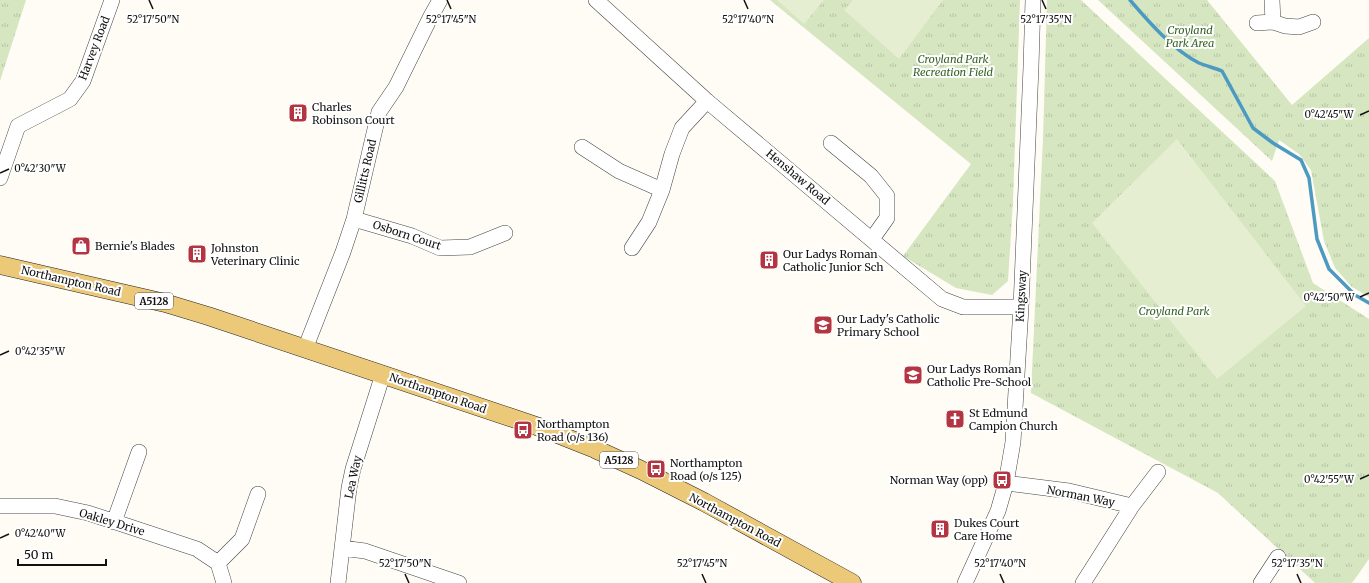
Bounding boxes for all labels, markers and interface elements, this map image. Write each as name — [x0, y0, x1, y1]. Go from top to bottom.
text: 52°17'50"N — [127, 13, 180, 26]
text: 52°17'45"N — [426, 13, 477, 26]
text: 52°17'40"N — [722, 13, 774, 26]
text: 52°17'35"N — [1020, 13, 1072, 26]
street label: Harvey Road — [75, 14, 113, 82]
park label: Croyland Park Area — [1166, 23, 1214, 50]
park label: Croyland Park Recreation Field — [913, 52, 994, 79]
place label: Charles Robinson Court — [312, 100, 395, 127]
building icon: Charles Robinson Court — [287, 102, 309, 124]
text: 0°42'45"W — [1304, 108, 1355, 121]
street label: Gillitts Road — [351, 137, 379, 204]
street label: Henshaw Road — [763, 146, 833, 208]
text: 0°42'30"W — [14, 162, 67, 175]
street label: Osborn Court — [371, 217, 444, 253]
shop icon: Bernie's Blades — [70, 235, 92, 257]
place label: Bernie's Blades — [95, 239, 175, 253]
place label: Johnston Veterinary Clinic — [210, 241, 300, 268]
building icon: Johnston Veterinary Clinic — [186, 243, 208, 265]
place label: Our Ladys Roman Catholic Junior Sch — [783, 247, 884, 274]
building icon: Our Ladys Roman Catholic Junior Sch — [758, 249, 780, 271]
street label: Northampton Road — [20, 263, 122, 299]
street label: Kingsway — [1013, 269, 1029, 322]
text: 0°42'50"W — [1303, 291, 1356, 304]
road number: A5128 — [135, 293, 173, 309]
park label: Croyland Park — [1139, 304, 1209, 318]
place label: Our Lady's Catholic Primary School — [837, 312, 940, 339]
school or university icon: Our Lady's Catholic Primary School — [812, 314, 834, 336]
text: 0°42'35"W — [15, 345, 66, 358]
place label: Our Ladys Roman Catholic Pre-School — [927, 362, 1032, 389]
school or university icon: Our Ladys Roman Catholic Pre-School — [902, 364, 924, 386]
street label: Northampton Road — [388, 370, 489, 416]
place label: St Edmund Campion Church — [969, 406, 1058, 433]
church icon: St Edmund Campion Church — [944, 408, 966, 430]
place label: Northampton Road (o/s 136) — [537, 417, 610, 444]
bus stop icon: Northampton Road (o/s 136) — [512, 419, 534, 441]
road number: A5128 — [600, 452, 638, 468]
street label: Lea Way — [342, 454, 365, 500]
place label: Northampton Road (o/s 125) — [670, 456, 743, 483]
bus stop icon: Northampton Road (o/s 125) — [645, 458, 667, 480]
bus stop icon: Norman Way (opp) — [991, 469, 1013, 491]
place label: Norman Way (opp) — [890, 473, 988, 487]
text: 0°42'55"W — [1304, 473, 1355, 486]
street label: Norman Way — [1046, 483, 1117, 510]
street label: Northampton Road — [687, 490, 784, 550]
street label: Oakley Drive — [78, 505, 147, 539]
place label: Dukes Court Care Home — [954, 516, 1020, 543]
building icon: Dukes Court Care Home — [929, 518, 951, 540]
text: 0°42'40"W — [15, 527, 66, 540]
scale bar — [18, 541, 106, 567]
text: 50 m — [24, 547, 53, 562]
text: 52°17'50"N — [379, 557, 432, 570]
text: 52°17'45"N — [677, 557, 728, 570]
text: 52°17'40"N — [974, 557, 1026, 570]
text: 52°17'35"N — [1271, 557, 1323, 570]

